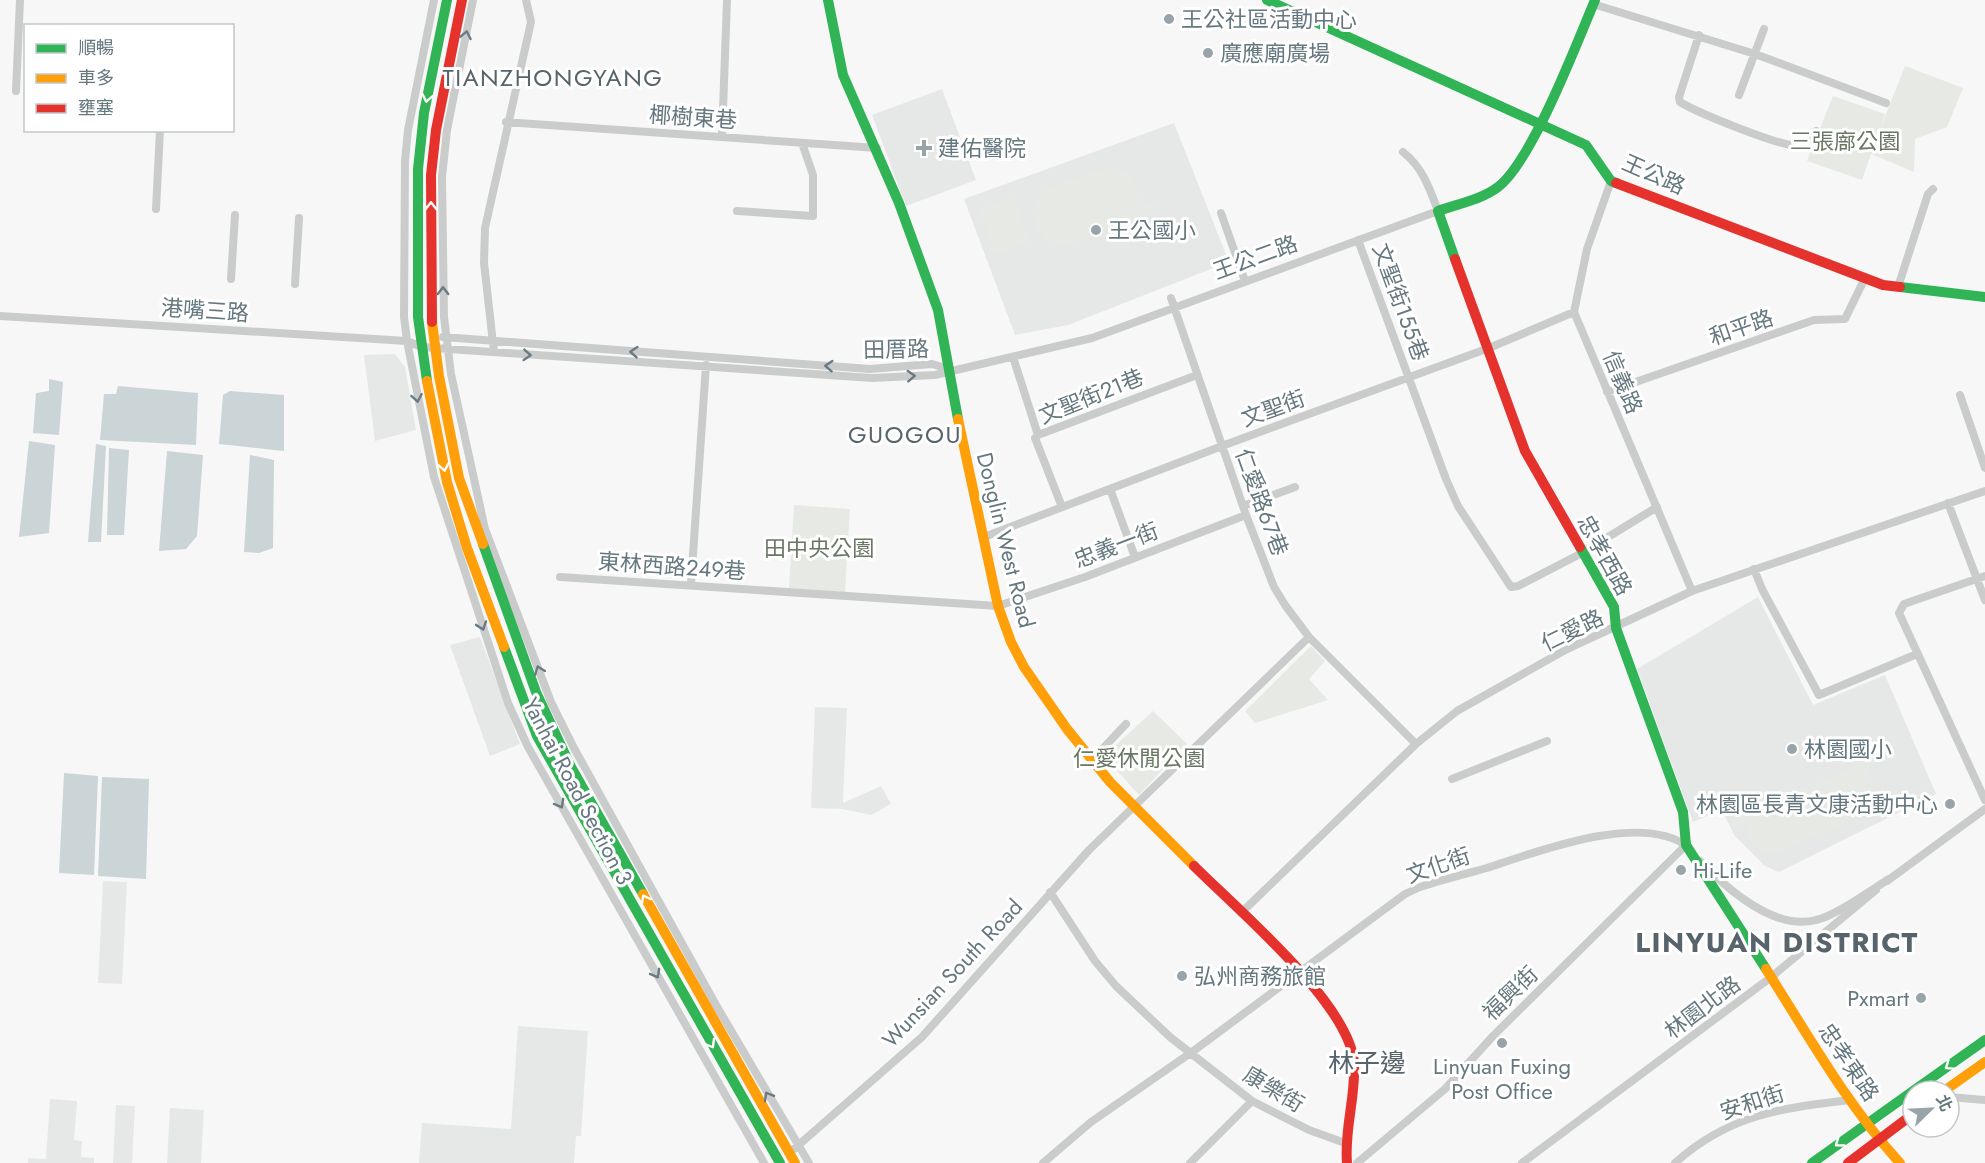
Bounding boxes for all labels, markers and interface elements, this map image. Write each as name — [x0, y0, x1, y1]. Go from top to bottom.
place label: 王公社區活動中心 — [1181, 3, 1357, 35]
marker: 王公社區活動中心 — [1162, 12, 1176, 26]
legend — [24, 24, 234, 132]
one-way arrow — [459, 30, 472, 40]
text: 順暢 — [78, 35, 114, 61]
place label: 廣應廟廣場 — [1220, 37, 1330, 69]
marker: 廣應廟廣場 — [1201, 46, 1215, 60]
district label: TIANZHONGYANG — [443, 60, 663, 95]
text: 車多 — [78, 65, 114, 91]
one-way arrow — [421, 93, 434, 103]
text: 壅塞 — [78, 95, 114, 121]
street label: 椰樹東巷 — [648, 98, 738, 136]
park label: 三張廍公園 — [1790, 125, 1900, 157]
place label: 建佑醫院 — [938, 132, 1026, 164]
marker: 建佑醫院 — [915, 139, 933, 157]
street label: 王公路 — [1617, 146, 1691, 202]
one-way arrow — [425, 202, 437, 211]
place label: 王公國小 — [1108, 214, 1196, 246]
marker: 王公國小 — [1089, 223, 1103, 237]
street label: 王公二路 — [1208, 227, 1302, 287]
street label: 文聖街155巷 — [1365, 239, 1437, 365]
one-way arrow — [437, 286, 449, 295]
street label: 港嘴三路 — [160, 291, 250, 329]
street label: 和平路 — [1705, 301, 1777, 353]
street label: 田厝路 — [863, 332, 929, 366]
one-way arrow — [630, 345, 639, 358]
street label: 信義路 — [1595, 345, 1651, 419]
one-way arrow — [522, 348, 531, 361]
one-way arrow — [824, 360, 833, 373]
street label: 文聖街21巷 — [1034, 360, 1148, 432]
one-way arrow — [906, 370, 915, 383]
street label: 文聖街 — [1237, 382, 1309, 434]
one-way arrow — [410, 393, 423, 403]
district label: GUOGOU — [848, 417, 962, 452]
street label: 仁愛路67巷 — [1228, 444, 1296, 560]
street label: Donglin West Road — [969, 449, 1043, 631]
one-way arrow — [437, 461, 450, 471]
street label: 忠孝西路 — [1570, 509, 1640, 601]
street label: 忠義一街 — [1069, 514, 1163, 576]
park label: 田中央公園 — [764, 532, 874, 564]
street label: 東林西路249巷 — [597, 545, 747, 587]
street label: 仁愛路 — [1535, 601, 1609, 659]
one-way arrow — [475, 620, 487, 631]
one-way arrow — [534, 665, 546, 676]
street label: Yanhai Road Section 3 — [515, 692, 641, 890]
place label: 林園國小 — [1804, 733, 1892, 765]
park label: 仁愛休閒公園 — [1073, 742, 1205, 774]
marker: 林園國小 — [1785, 742, 1799, 756]
place label: 林園區長青文康活動中心 — [1696, 788, 1938, 820]
marker: 林園區長青文康活動中心 — [1943, 797, 1957, 811]
one-way arrow — [553, 798, 564, 808]
street label: 文化街 — [1402, 839, 1474, 891]
place label: Hi-Life — [1693, 854, 1752, 886]
marker: Hi-Life — [1674, 863, 1688, 877]
street label: Wunsian South Road — [874, 891, 1030, 1055]
one-way arrow — [641, 895, 652, 905]
district label: LINYUAN DISTRICT — [1635, 922, 1919, 963]
street label: 福興街 — [1475, 959, 1545, 1027]
place label: 弘州商務旅館 — [1194, 960, 1326, 992]
one-way arrow — [648, 967, 660, 978]
street label: 林園北路 — [1657, 968, 1747, 1046]
marker: 弘州商務旅館 — [1175, 969, 1189, 983]
place label: Pxmart — [1847, 982, 1910, 1014]
marker: Pxmart — [1914, 991, 1928, 1005]
street label: 忠孝東路 — [1811, 1017, 1887, 1107]
marker: Linyuan Fuxing Post Office — [1495, 1036, 1509, 1050]
one-way arrow — [704, 1038, 716, 1048]
district label: 林子邊 — [1328, 1044, 1406, 1082]
place label: Linyuan Fuxing Post Office — [1433, 1050, 1571, 1107]
street label: 康樂街 — [1237, 1058, 1311, 1120]
one-way arrow — [1945, 1059, 1956, 1070]
street label: 安和街 — [1716, 1077, 1788, 1127]
north arrow — [1901, 1079, 1961, 1139]
text: 北 — [1930, 1091, 1958, 1115]
one-way arrow — [764, 1092, 775, 1102]
one-way arrow — [1835, 1136, 1846, 1147]

